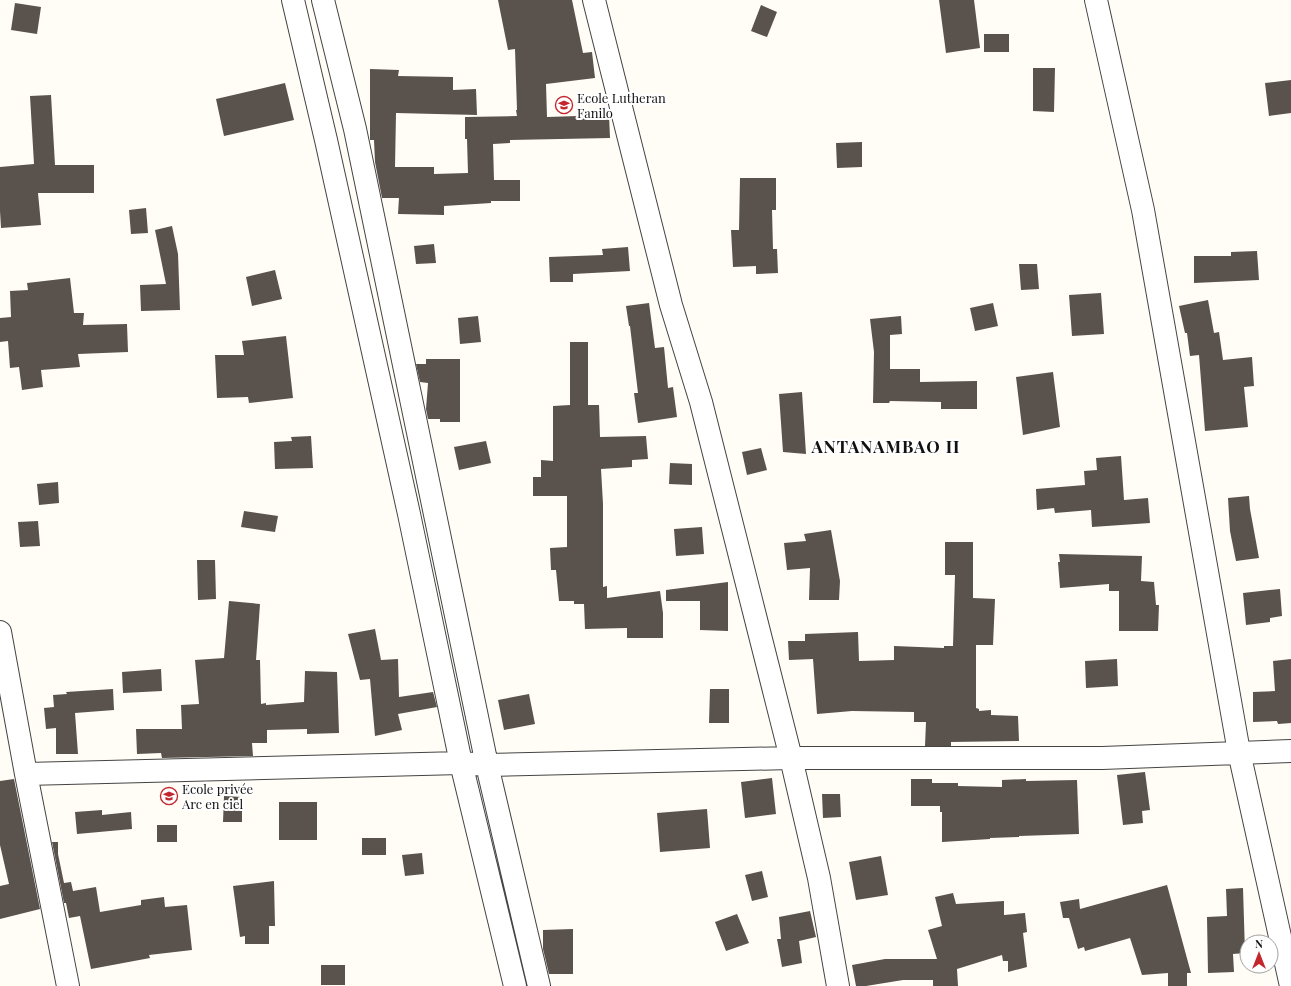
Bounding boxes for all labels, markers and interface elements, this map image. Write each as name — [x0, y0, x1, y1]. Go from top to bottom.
place label: Ecole Lutheran Fanilo — [577, 89, 666, 121]
school or university icon: Ecole Lutheran Fanilo — [554, 95, 574, 115]
district label: ANTANAMBAO II — [810, 435, 961, 457]
place label: Ecole privée Arc en ciel — [181, 780, 254, 812]
school or university icon: Ecole privée Arc en ciel — [159, 786, 179, 806]
north arrow — [1239, 934, 1279, 974]
text: N — [1255, 936, 1263, 951]

